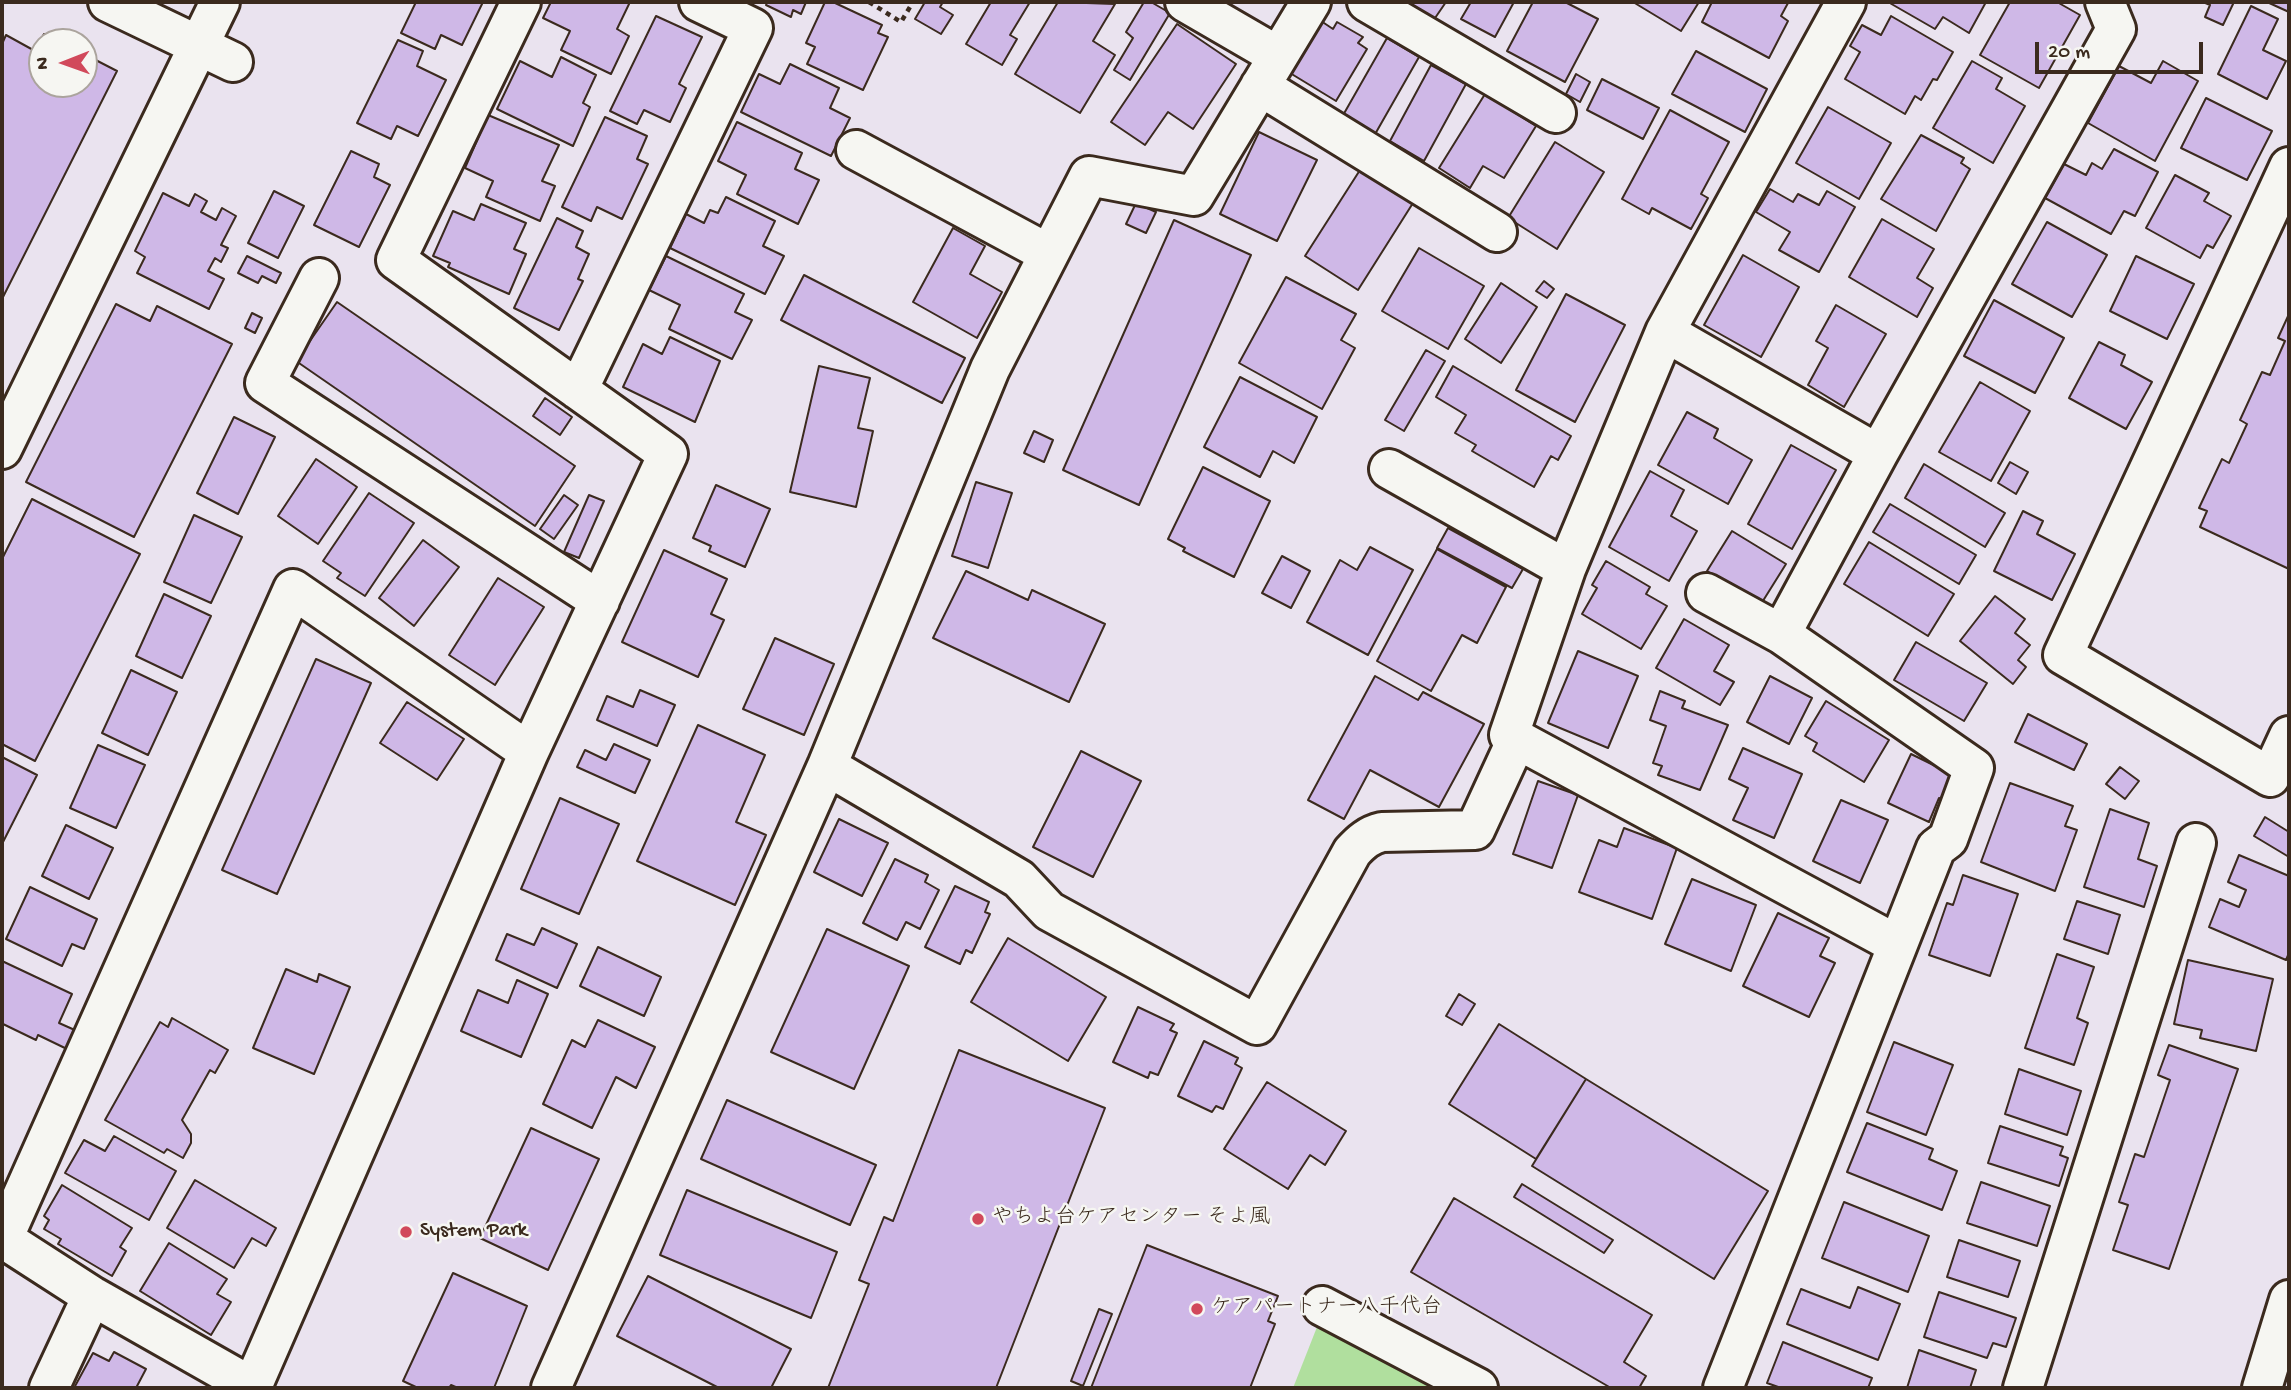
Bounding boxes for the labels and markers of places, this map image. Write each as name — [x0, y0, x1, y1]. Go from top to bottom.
place label: やちよ台ケアセンター そよ風 — [992, 1206, 1270, 1232]
marker: やちよ台ケアセンター そよ風 — [970, 1211, 986, 1227]
place label: System Park — [420, 1219, 527, 1245]
marker: System Park — [398, 1224, 414, 1240]
place label: ケアパートナー八千代台 — [1211, 1296, 1442, 1322]
marker: ケアパートナー八千代台 — [1189, 1301, 1205, 1317]

